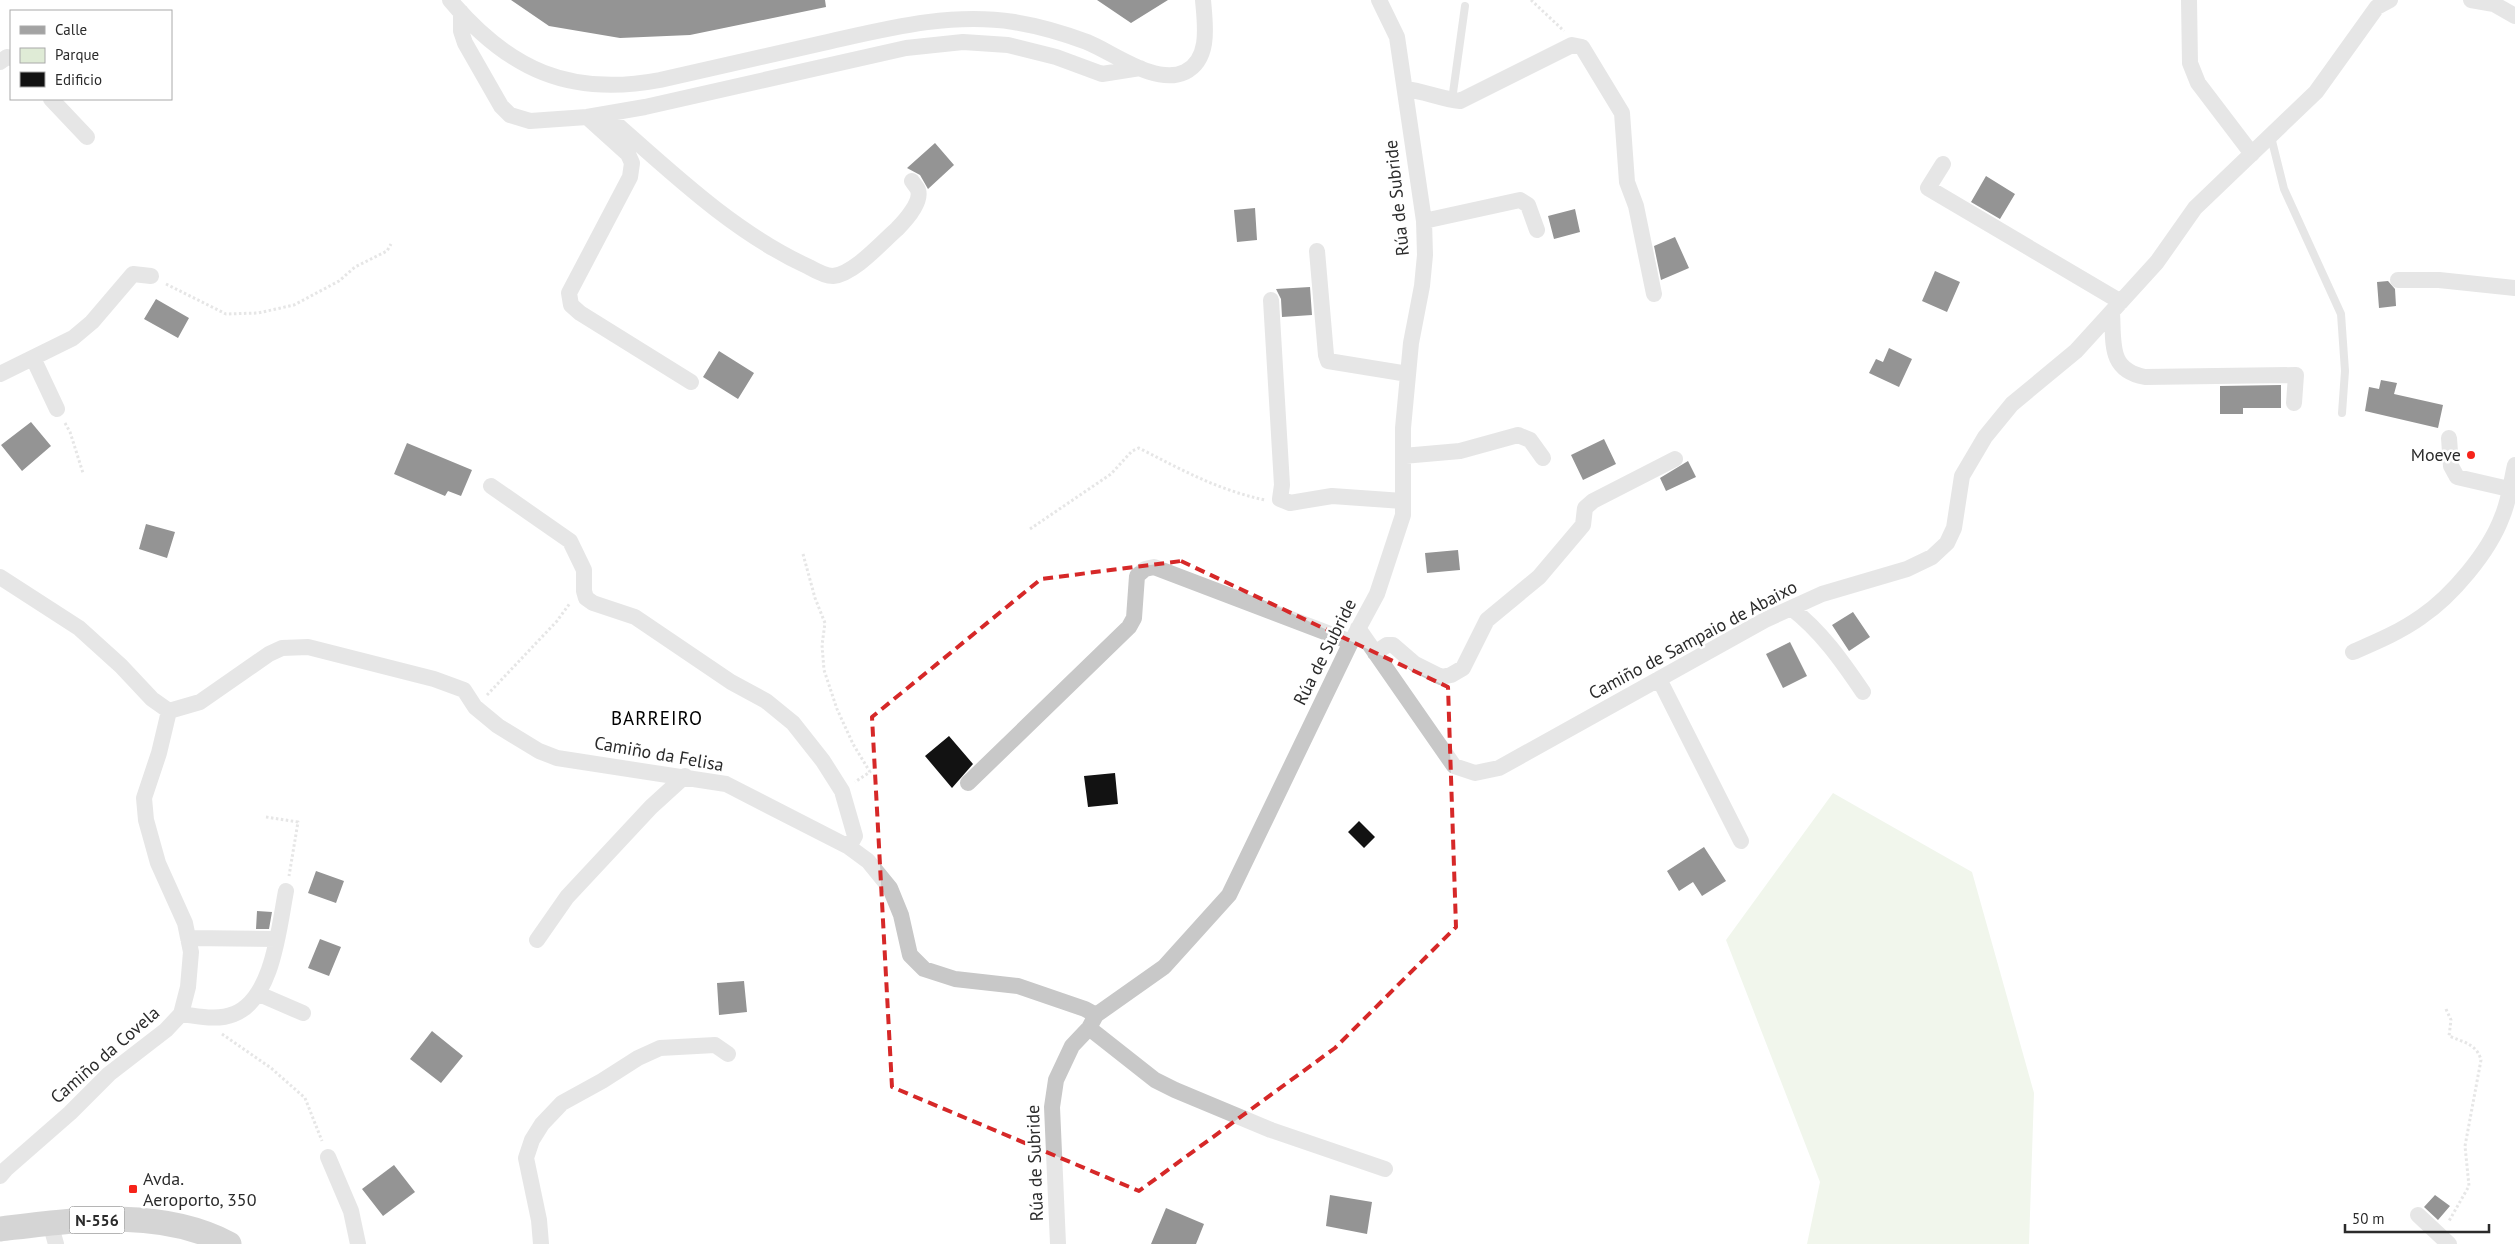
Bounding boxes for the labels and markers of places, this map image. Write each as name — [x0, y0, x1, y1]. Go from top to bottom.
place label: Moeve — [2411, 443, 2461, 466]
marker: Moeve — [2465, 449, 2477, 461]
place label: Avda. Aeroporto, 350 — [143, 1167, 257, 1211]
marker: Avda. Aeroporto, 350 — [127, 1183, 139, 1195]

